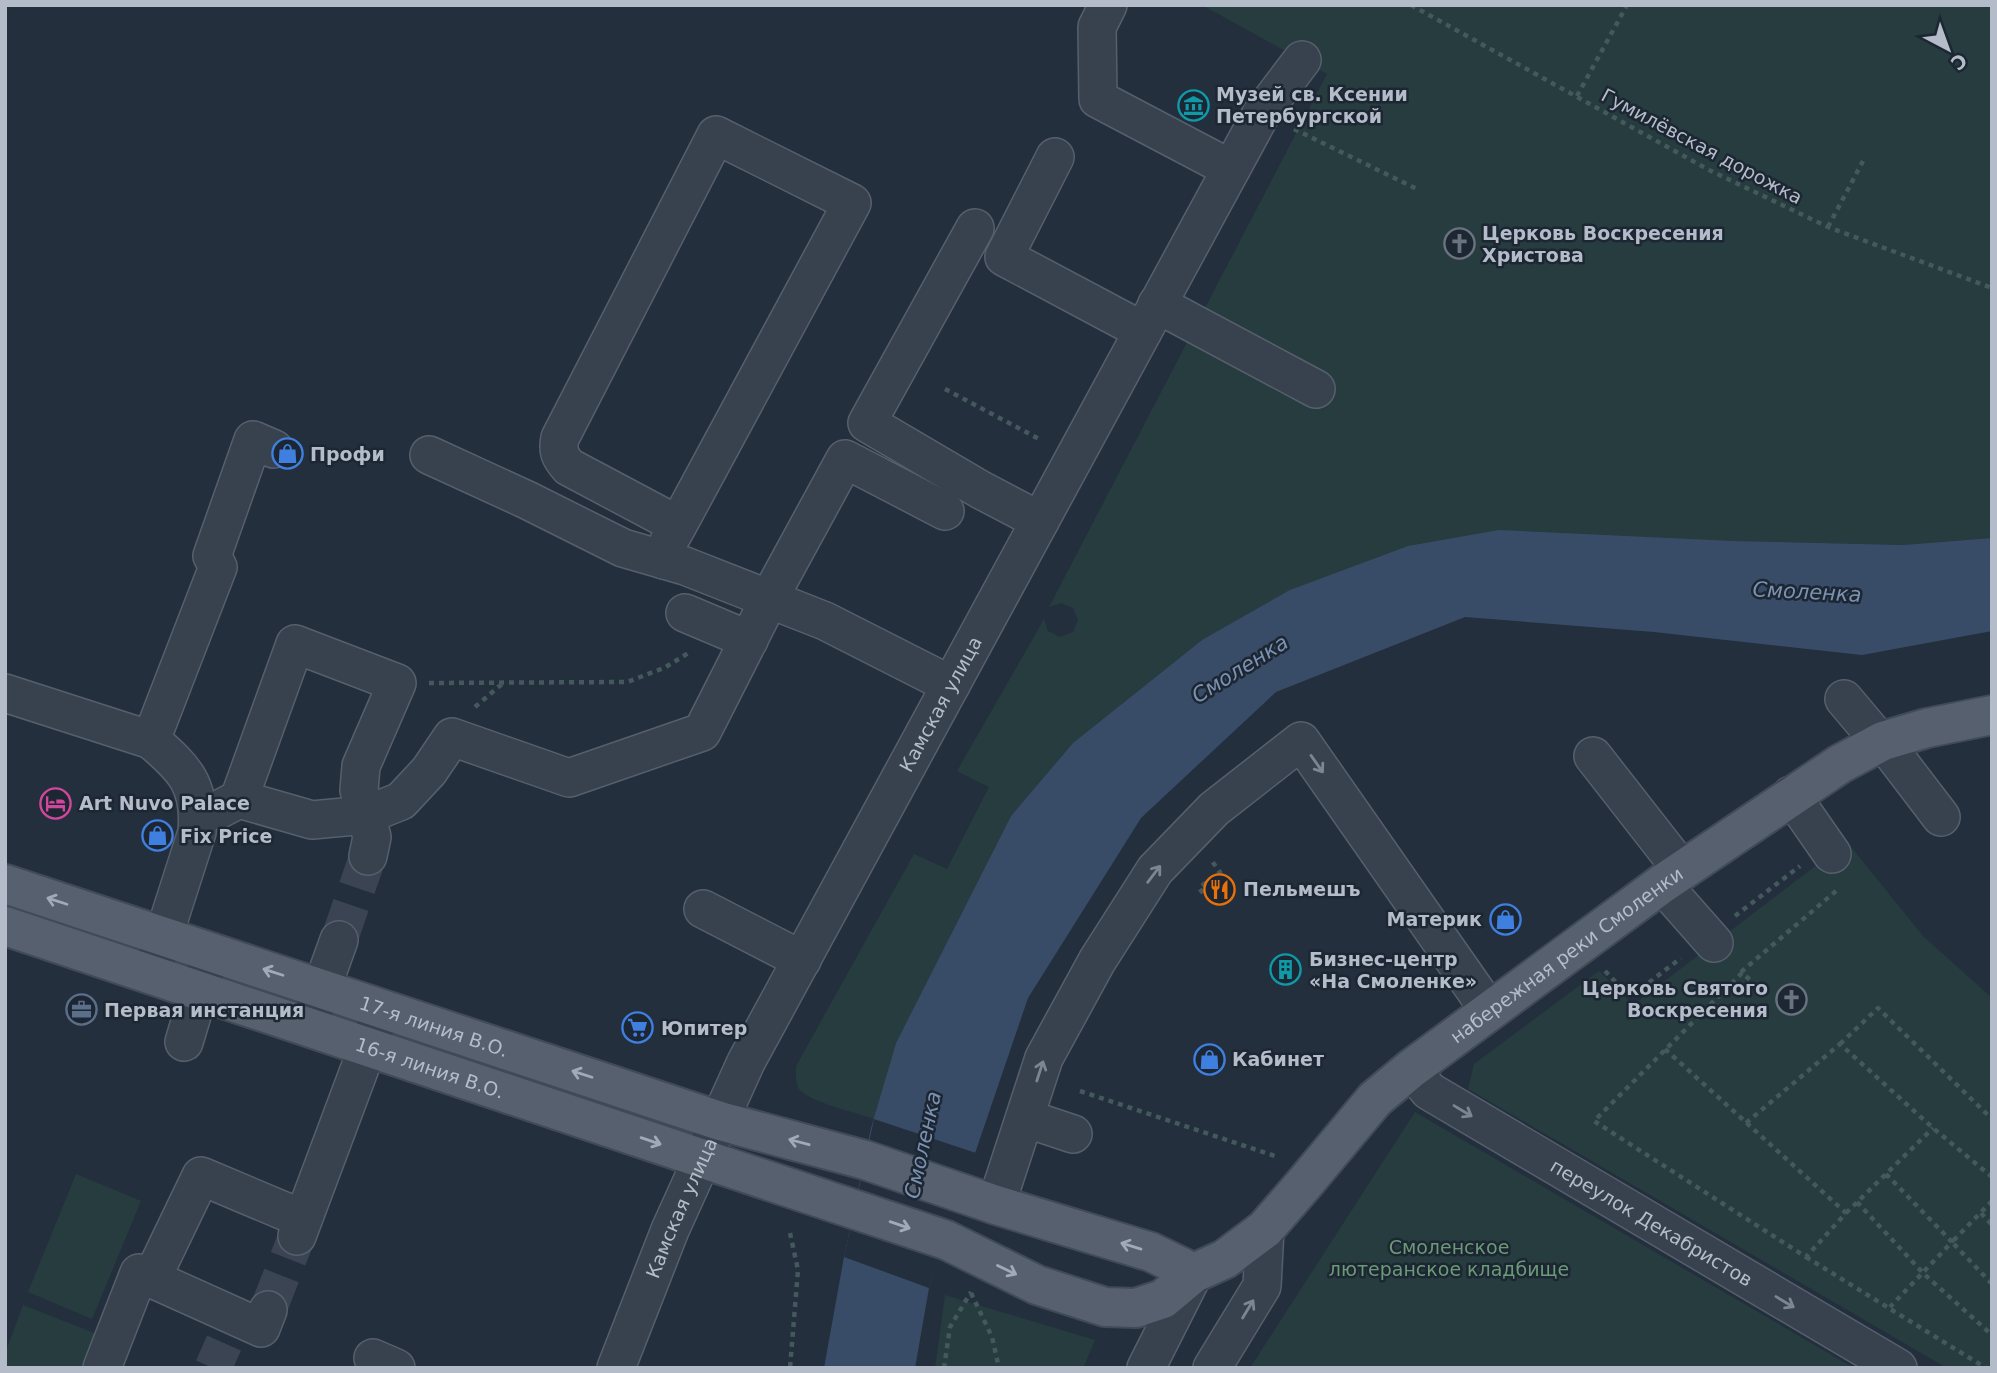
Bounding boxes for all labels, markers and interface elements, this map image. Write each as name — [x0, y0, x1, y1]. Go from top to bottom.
north arrow — [1913, 14, 1983, 84]
text: С — [1947, 49, 1972, 75]
place label: Музей св. Ксении Петербургской — [1216, 83, 1408, 127]
street label: Гумилёвская дорожка — [1598, 84, 1806, 208]
museum icon: Музей св. Ксении Петербургской — [1176, 88, 1210, 122]
place label: Церковь Воскресения Христова — [1482, 222, 1724, 266]
church icon: Церковь Воскресения Христова — [1442, 227, 1476, 261]
shop icon: Профи — [270, 437, 304, 471]
place label: Профи — [310, 443, 385, 465]
water label: Смоленка — [1752, 577, 1862, 607]
water label: Смоленка — [1187, 630, 1293, 708]
street label: Камская улица — [895, 632, 986, 776]
one-way arrow — [1310, 754, 1324, 773]
hotel icon: Art Nuvo Palace — [39, 786, 73, 820]
place label: Art Nuvo Palace — [79, 792, 250, 814]
shop icon: Fix Price — [140, 819, 174, 853]
place label: Fix Price — [180, 825, 272, 847]
street label: набережная реки Смоленки — [1446, 862, 1687, 1047]
one-way arrow — [1146, 865, 1161, 884]
restaurant icon: Пельмешъ — [1203, 872, 1237, 906]
place label: Пельмешъ — [1243, 878, 1361, 900]
one-way arrow — [46, 894, 68, 906]
shop icon: Материк — [1488, 902, 1522, 936]
place label: Материк — [1387, 908, 1482, 930]
place label: Бизнес-центр «На Смоленке» — [1309, 948, 1477, 992]
building icon: Бизнес-центр «На Смоленке» — [1269, 953, 1303, 987]
one-way arrow — [262, 965, 284, 977]
place label: Церковь Святого Воскресения — [1582, 977, 1768, 1021]
church icon: Церковь Святого Воскресения — [1774, 982, 1808, 1016]
street label: 17-я линия В.О. — [357, 991, 511, 1061]
office icon: Первая инстанция — [64, 993, 98, 1027]
place label: Первая инстанция — [104, 999, 304, 1021]
supermarket icon: Юпитер — [621, 1011, 655, 1045]
place label: Юпитер — [661, 1017, 747, 1039]
street label: 16-я линия В.О. — [353, 1033, 507, 1103]
shop icon: Кабинет — [1192, 1042, 1226, 1076]
place label: Кабинет — [1232, 1048, 1324, 1070]
one-way arrow — [1035, 1060, 1047, 1082]
one-way arrow — [571, 1067, 593, 1080]
water label: Смоленка — [900, 1089, 946, 1201]
one-way arrow — [1452, 1104, 1472, 1118]
street label: Камская улица — [641, 1134, 721, 1281]
one-way arrow — [788, 1135, 811, 1148]
one-way arrow — [640, 1136, 662, 1148]
street label: переулок Декабристов — [1547, 1154, 1757, 1291]
one-way arrow — [888, 1220, 910, 1232]
park label: Смоленское лютеранское кладбище — [1329, 1236, 1569, 1280]
one-way arrow — [1121, 1239, 1143, 1252]
one-way arrow — [996, 1264, 1017, 1277]
one-way arrow — [1775, 1295, 1795, 1309]
one-way arrow — [1241, 1300, 1255, 1320]

